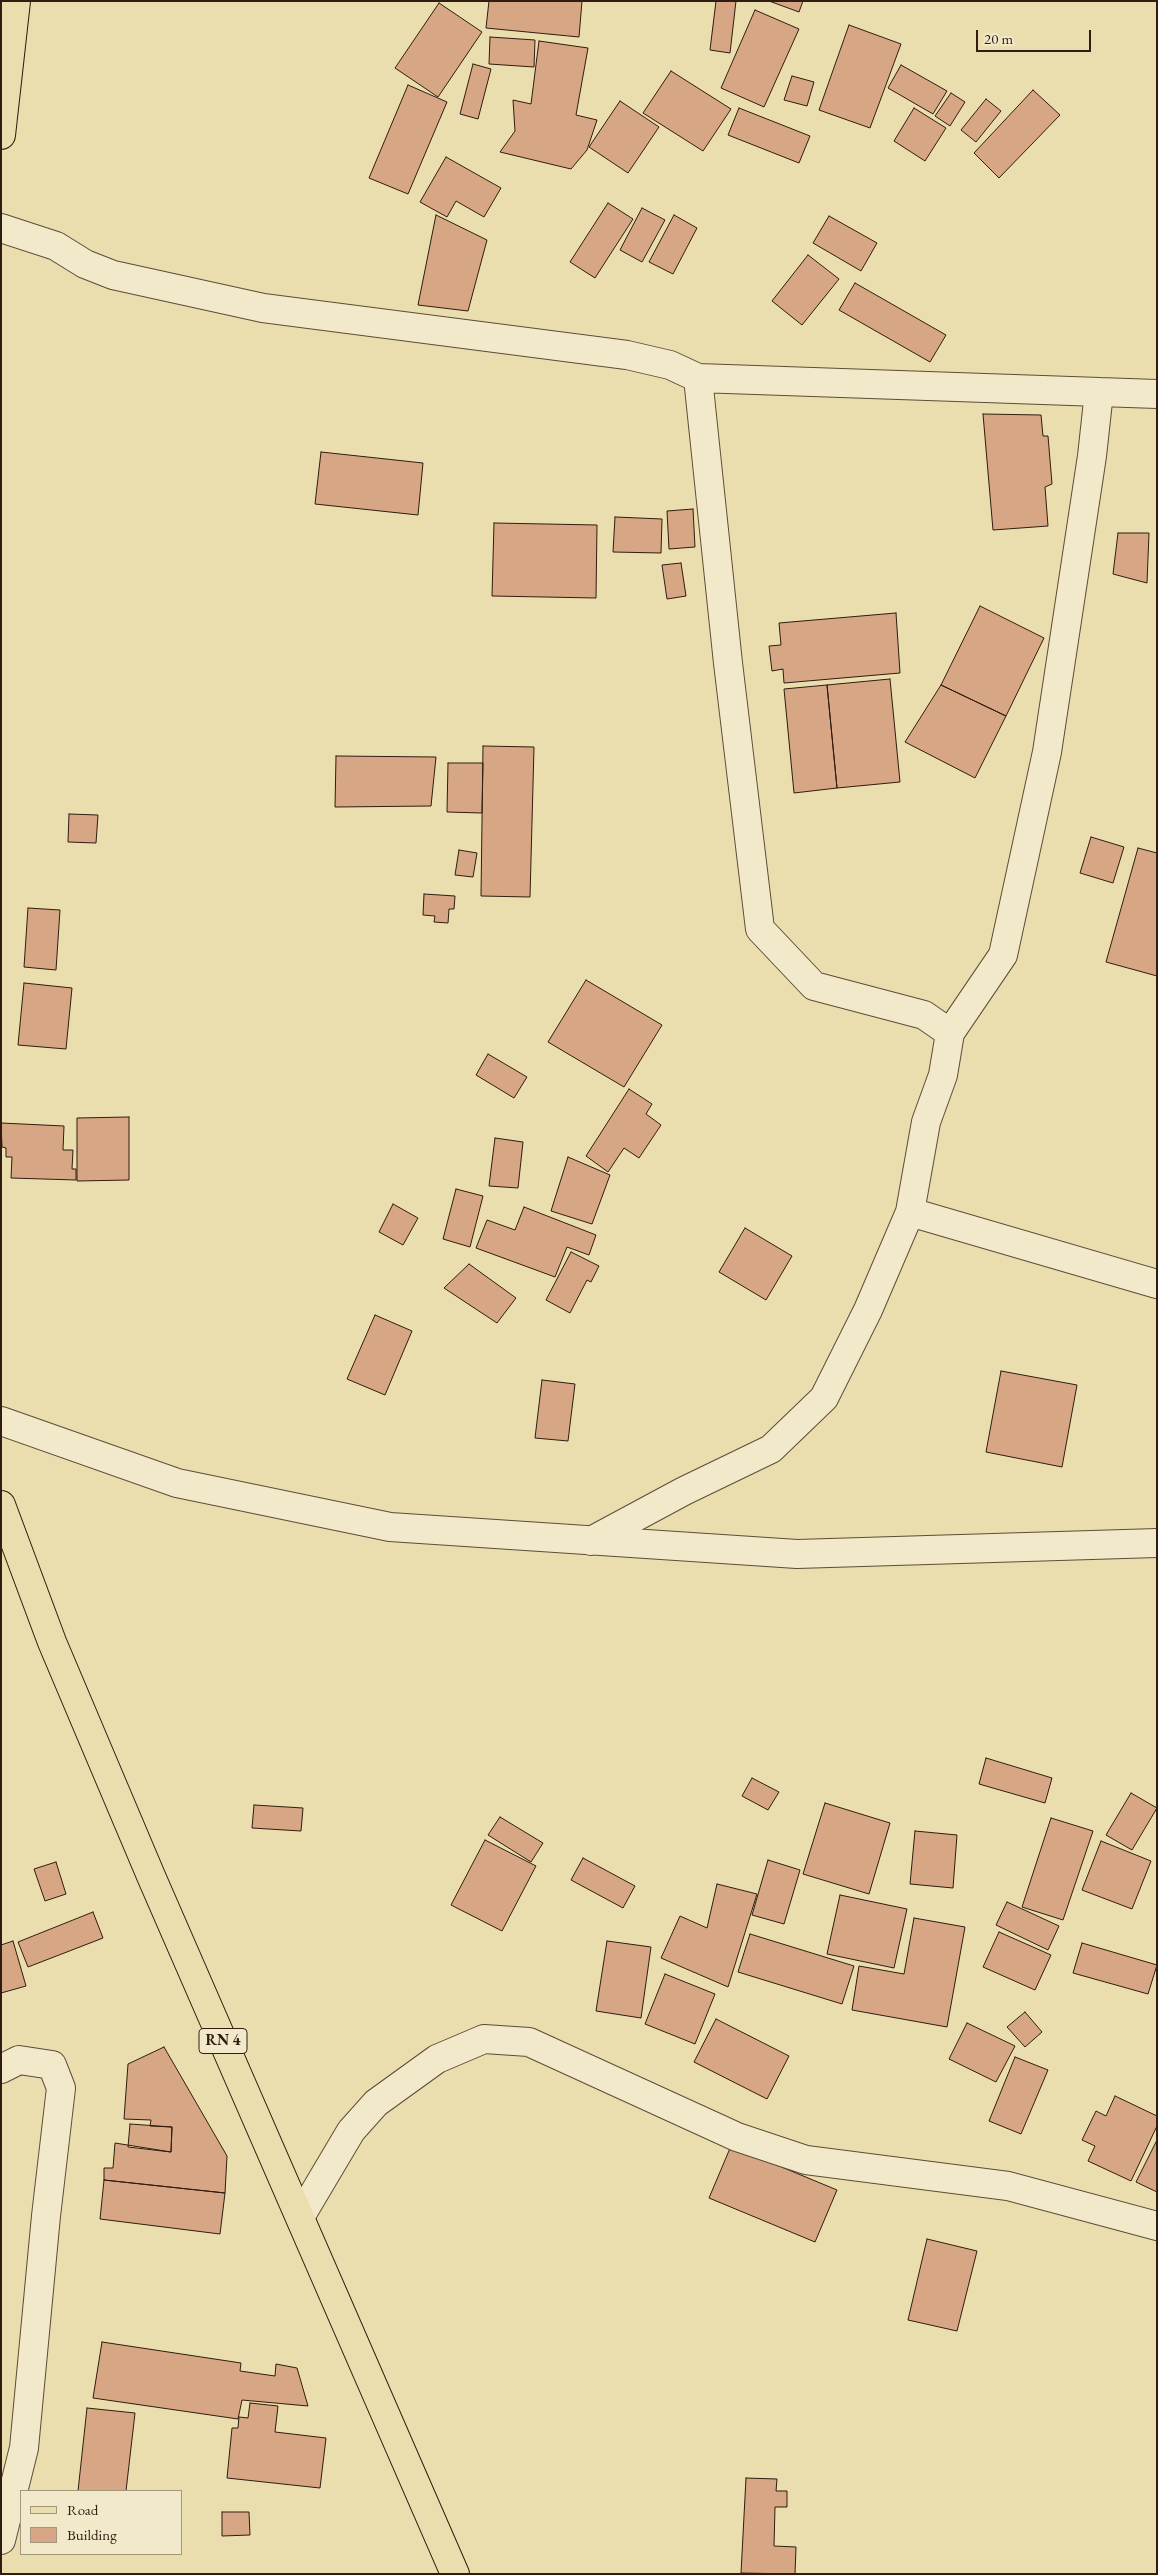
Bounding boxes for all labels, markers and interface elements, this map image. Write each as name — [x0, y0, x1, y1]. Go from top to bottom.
scale bar — [978, 20, 1093, 52]
text: 20 m — [984, 29, 1013, 48]
road number: RN 4 — [199, 2028, 247, 2054]
legend — [20, 2490, 182, 2555]
text: Road — [67, 2500, 98, 2519]
text: Building — [67, 2525, 117, 2544]

